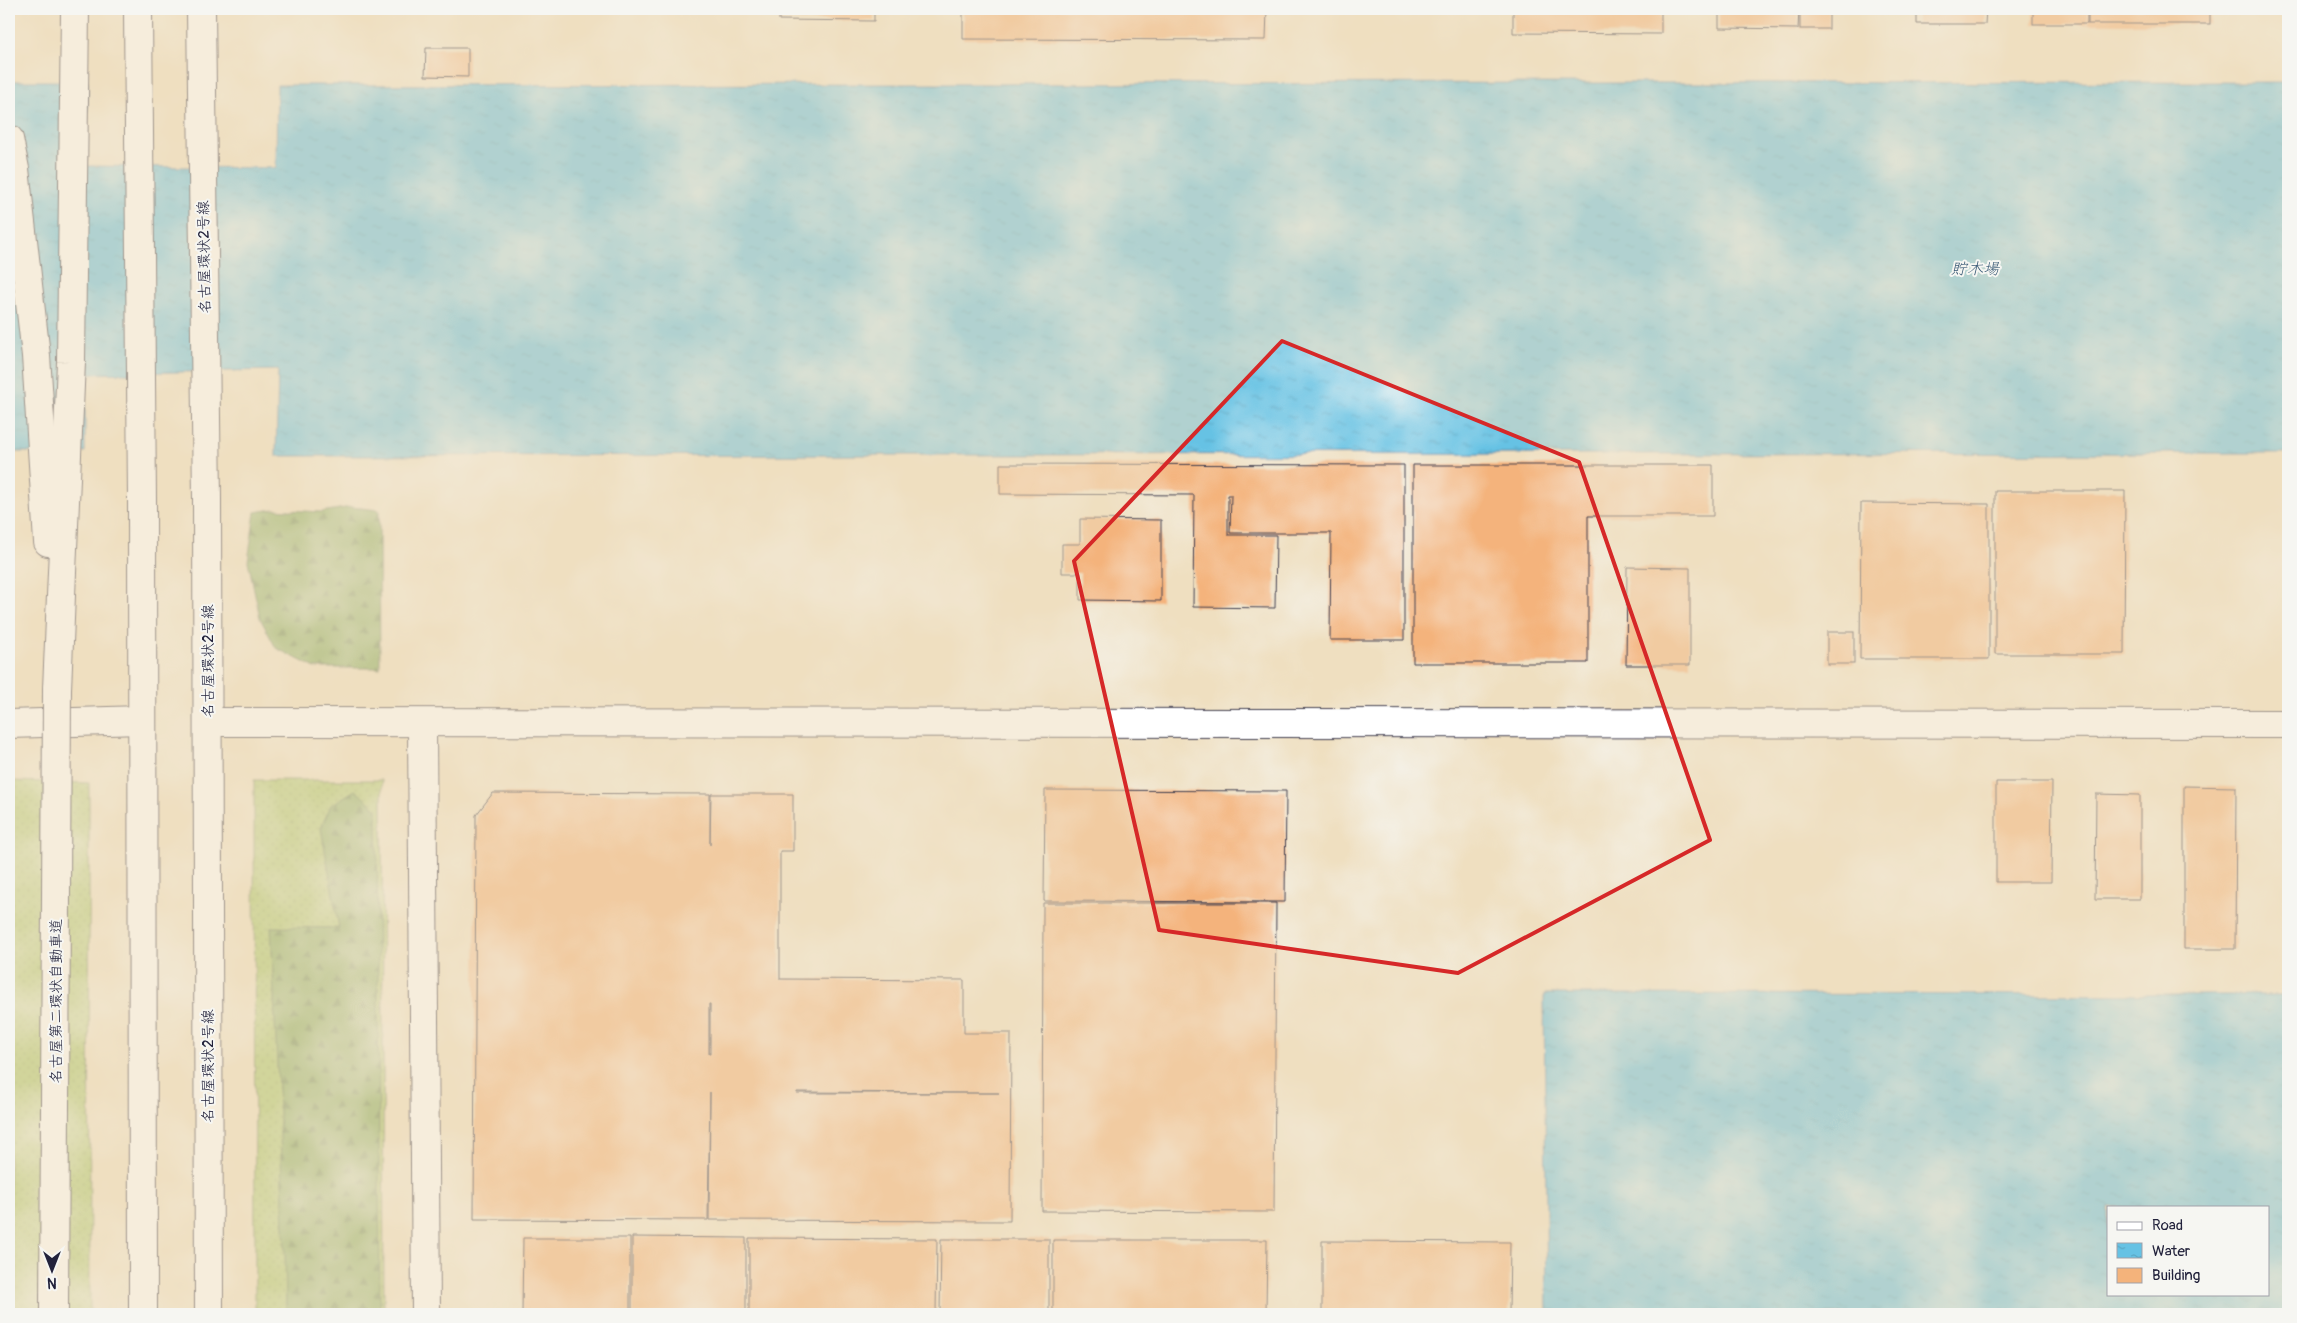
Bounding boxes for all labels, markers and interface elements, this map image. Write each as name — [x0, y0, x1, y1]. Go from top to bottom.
street label: 名古屋環状2号線 — [194, 200, 215, 314]
water label: 貯木場 — [1951, 259, 2001, 279]
street label: 名古屋環状2号線 — [199, 604, 218, 718]
street label: 名古屋第二環状自動車道 — [47, 918, 66, 1084]
street label: 名古屋環状2号線 — [199, 1009, 218, 1123]
legend — [2107, 1206, 2270, 1296]
text: Road — [2152, 1216, 2183, 1235]
text: Water — [2152, 1242, 2191, 1261]
north arrow — [28, 1246, 78, 1296]
text: Building — [2152, 1266, 2200, 1285]
text: N — [47, 1274, 57, 1291]

